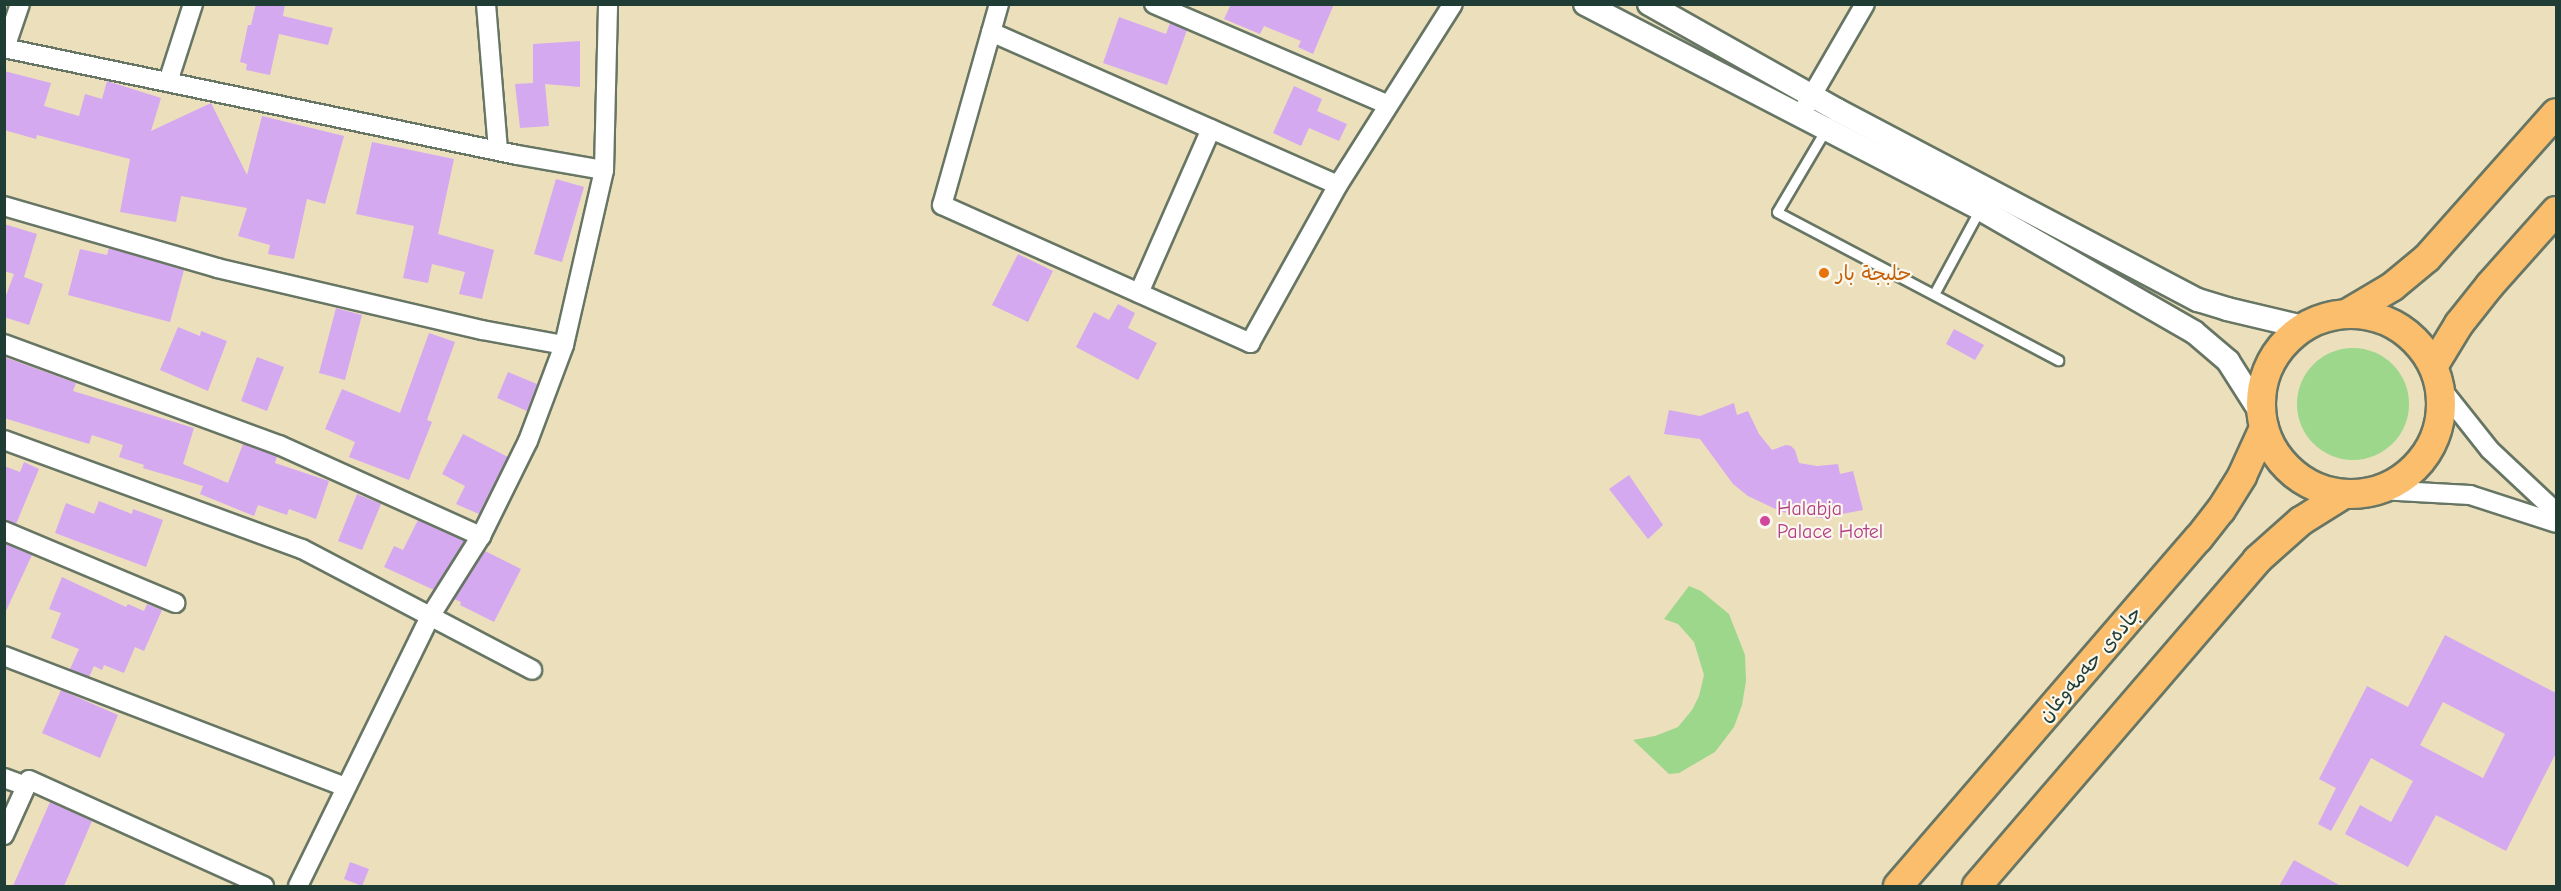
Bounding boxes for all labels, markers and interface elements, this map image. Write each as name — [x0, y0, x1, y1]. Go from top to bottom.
place label: حلبجة بار — [1836, 261, 1911, 285]
marker: حلبجة بار — [1817, 266, 1831, 280]
place label: Halabja Palace Hotel — [1777, 497, 1883, 544]
marker: Halabja Palace Hotel — [1758, 514, 1772, 528]
street label: جادەی حەمەوغان — [2033, 601, 2147, 727]

